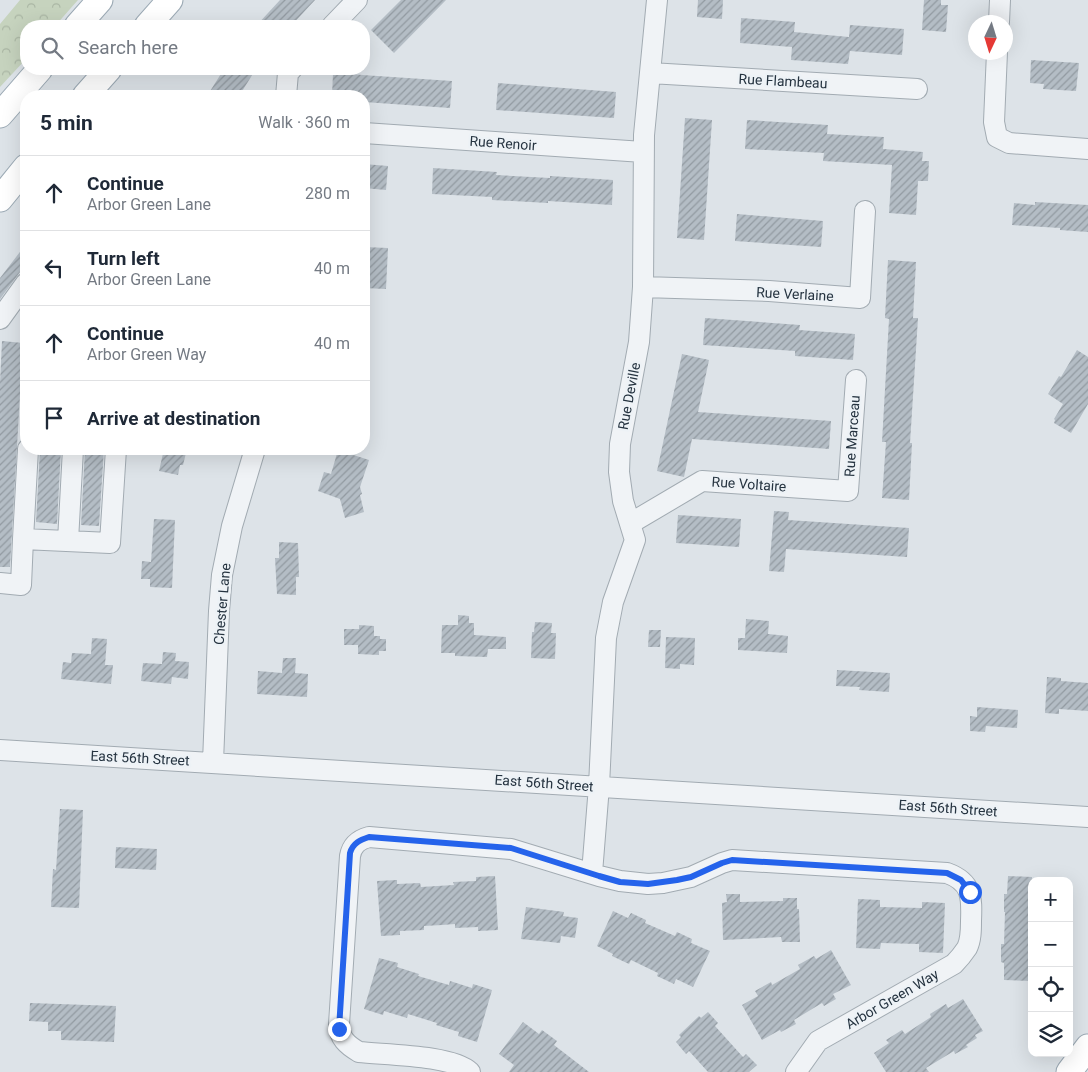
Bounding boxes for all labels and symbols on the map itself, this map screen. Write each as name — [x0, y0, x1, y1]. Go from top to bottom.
north arrow — [968, 15, 1013, 60]
street label: Rue Flambeau — [738, 71, 828, 91]
street label: Rue Renoir — [469, 133, 537, 153]
street label: Rue Verlaine — [756, 284, 834, 304]
street label: Rue Deville — [615, 361, 643, 431]
street label: Rue Marceau — [841, 395, 863, 477]
street label: Rue Voltaire — [711, 473, 787, 495]
street label: Chester Lane — [210, 562, 234, 646]
street label: East 56th Street — [90, 747, 190, 769]
street label: East 56th Street — [494, 772, 594, 794]
street label: East 56th Street — [898, 797, 998, 819]
route start — [959, 881, 982, 904]
street label: Arbor Green Way — [843, 966, 942, 1032]
route end — [328, 1018, 351, 1041]

